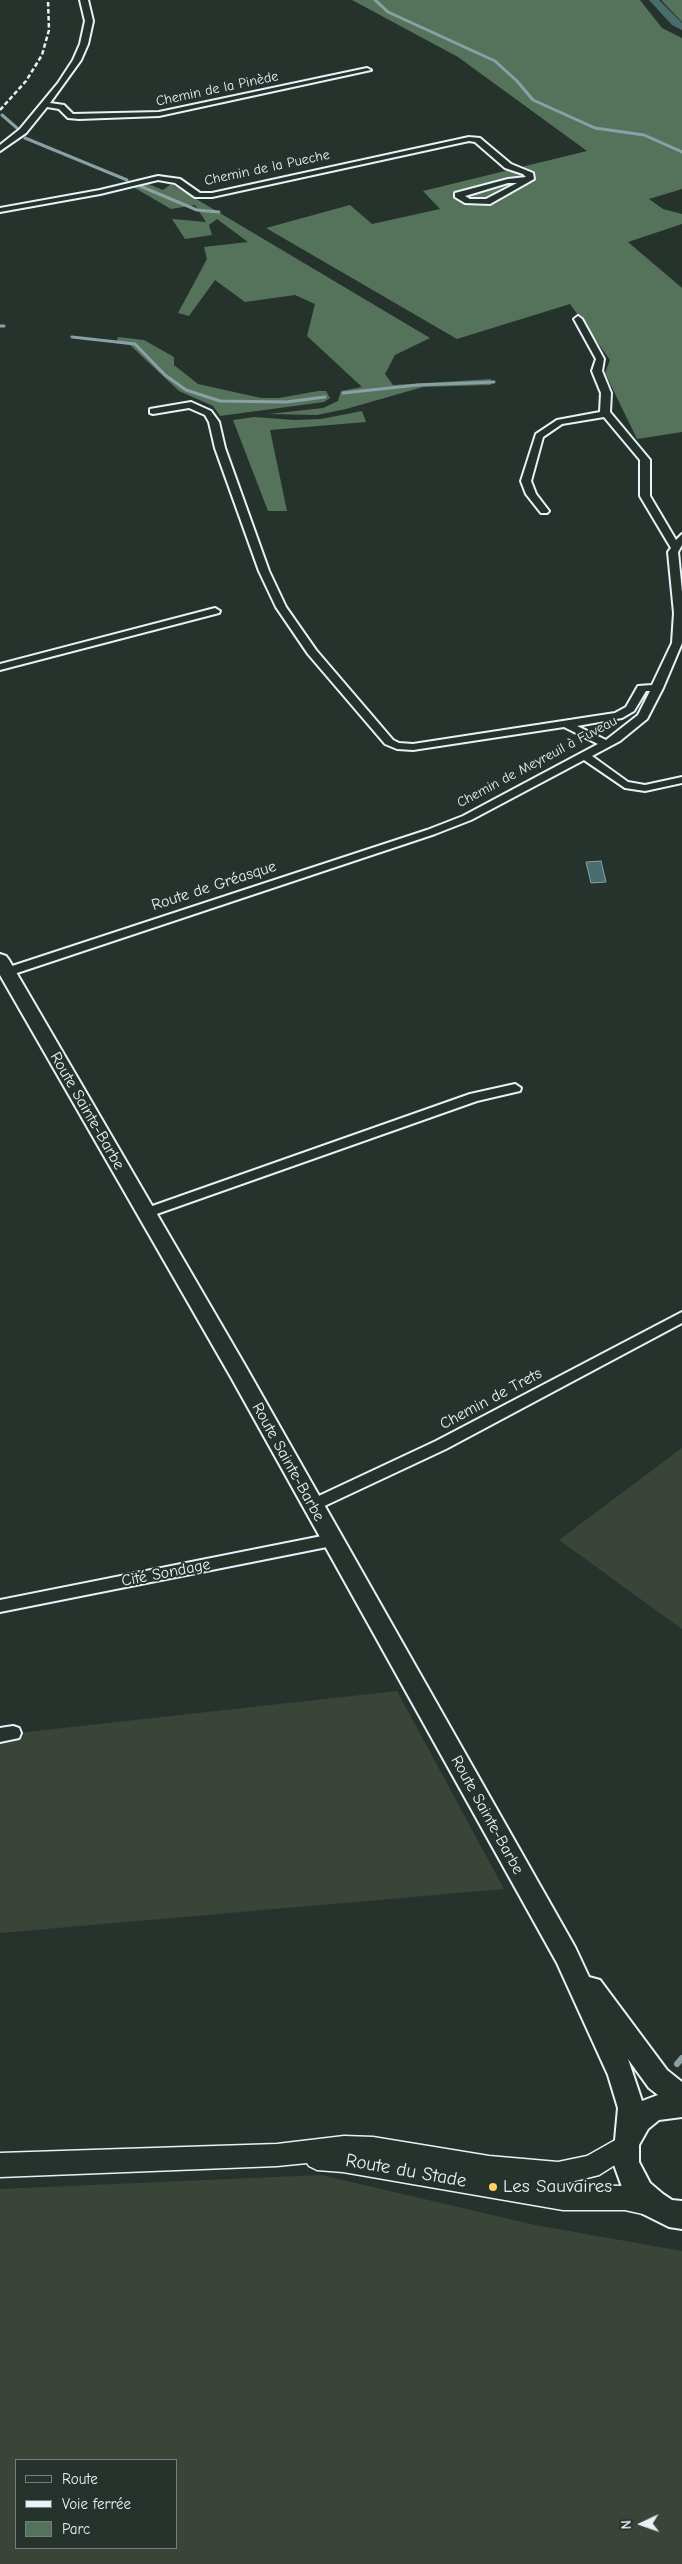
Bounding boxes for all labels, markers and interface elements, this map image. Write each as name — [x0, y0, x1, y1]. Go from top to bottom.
street label: Chemin de la Pinède — [154, 68, 280, 110]
street label: Chemin de la Pueche — [203, 147, 331, 189]
street label: Chemin de Meyreuil à Fuveau — [454, 713, 620, 811]
street label: Route de Gréasque — [149, 857, 279, 915]
street label: Route Sainte-Barbe — [46, 1049, 128, 1173]
street label: Chemin de Trets — [437, 1364, 545, 1434]
street label: Route Sainte-Barbe — [247, 1399, 329, 1525]
street label: Cité Sondage — [120, 1555, 212, 1591]
street label: Route Sainte-Barbe — [446, 1752, 528, 1878]
street label: Route du Stade — [344, 2149, 468, 2193]
place label: Les Sauvaires — [503, 2176, 612, 2198]
marker: Les Sauvaires — [487, 2181, 499, 2193]
legend — [15, 2459, 178, 2549]
text: Route — [62, 2470, 98, 2488]
text: Voie ferrée — [62, 2495, 131, 2513]
north arrow — [617, 2499, 667, 2549]
text: Parc — [62, 2520, 90, 2538]
text: N — [618, 2520, 635, 2530]

